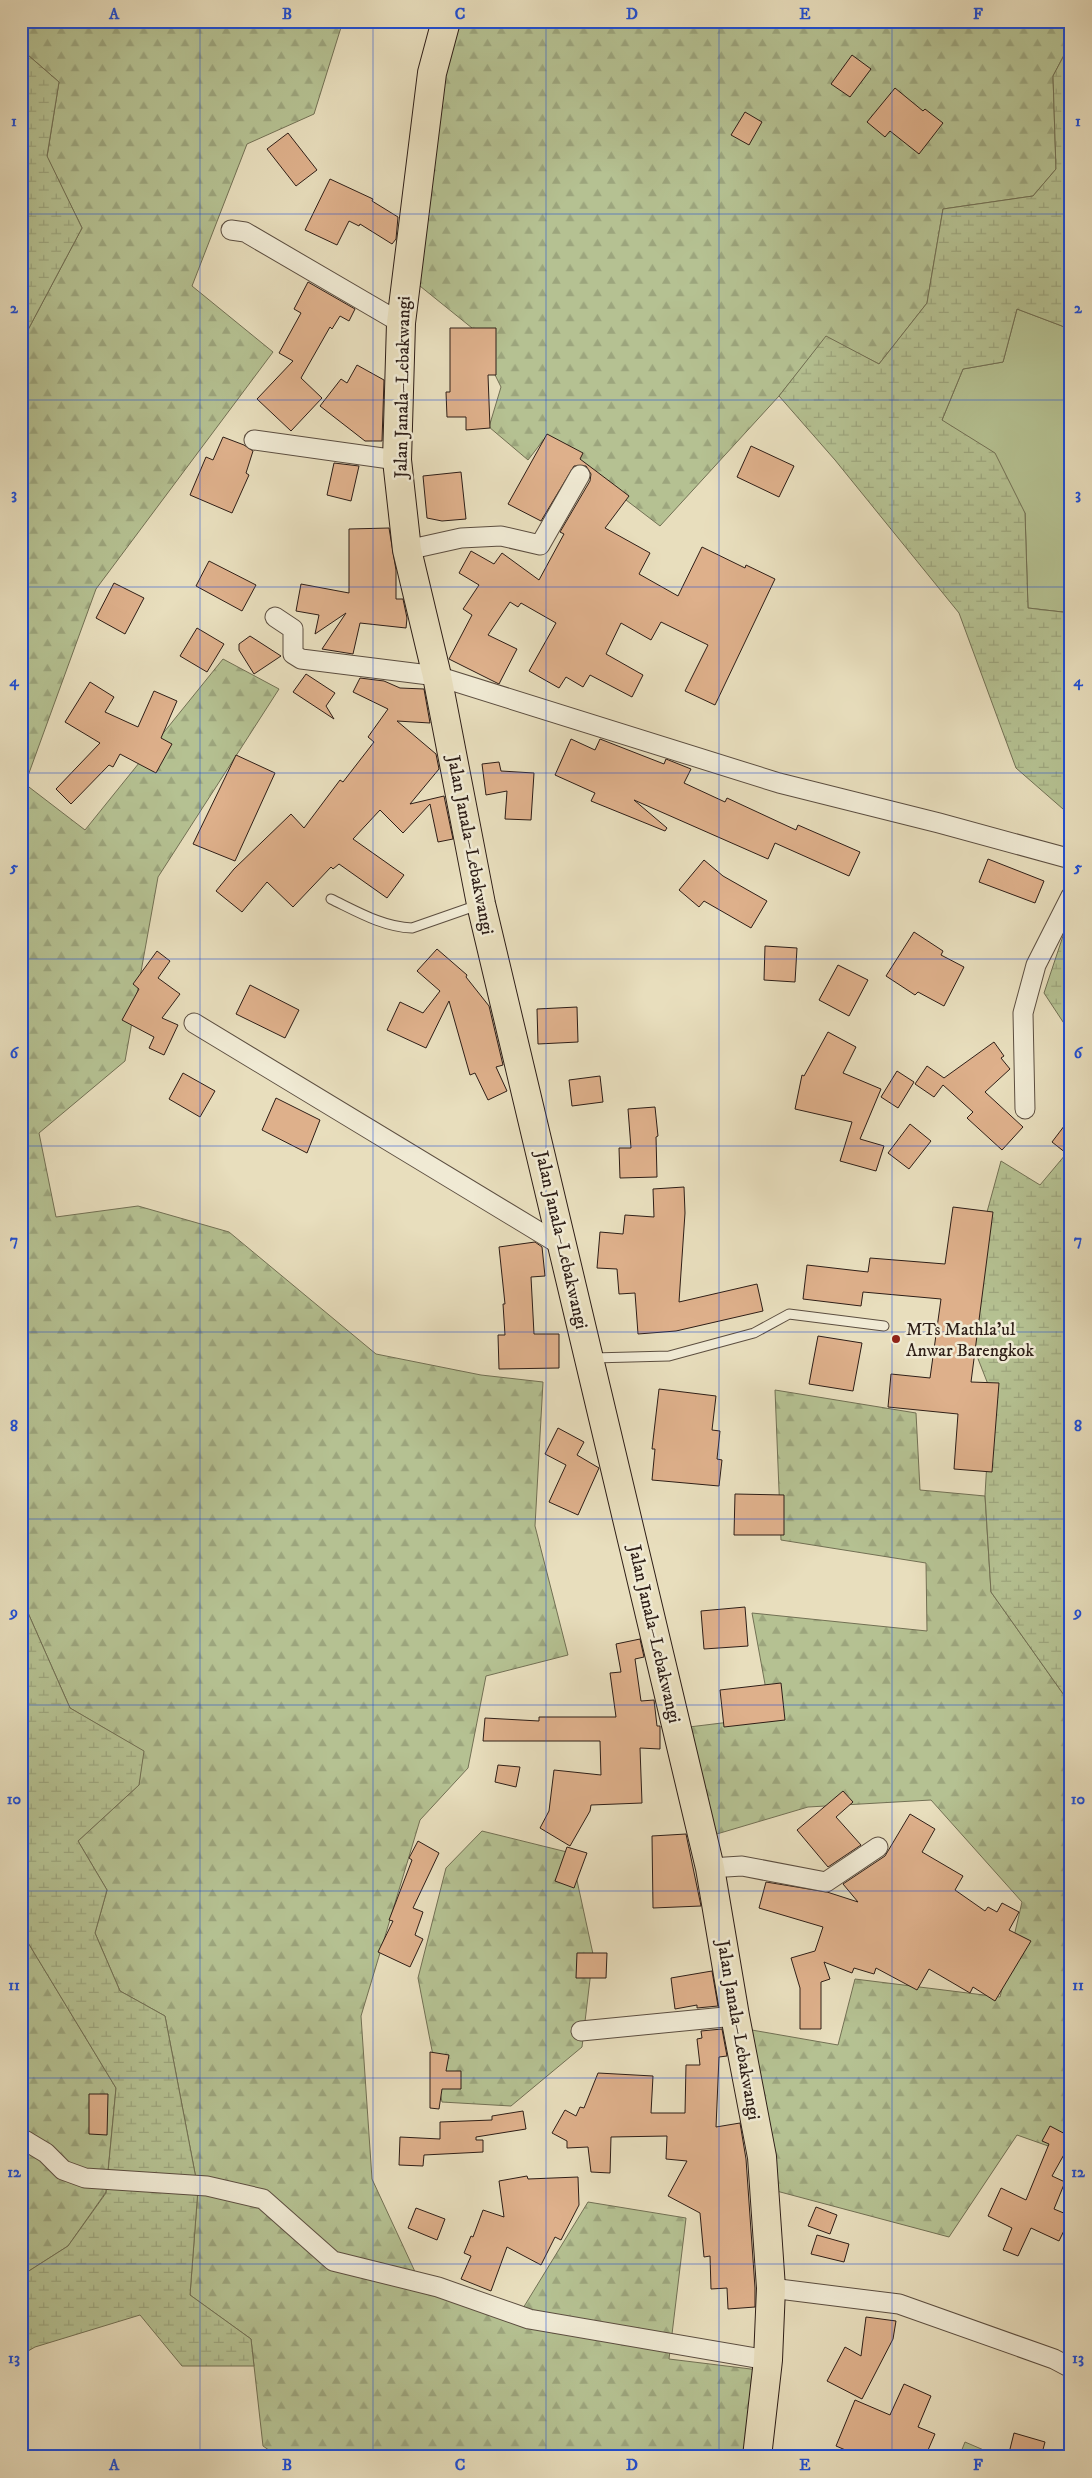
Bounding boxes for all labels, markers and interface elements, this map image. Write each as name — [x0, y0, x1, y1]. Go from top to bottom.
text: A — [108, 4, 120, 24]
text: B — [282, 4, 292, 24]
text: C — [455, 4, 465, 24]
text: D — [626, 4, 638, 24]
text: E — [799, 4, 811, 24]
text: F — [973, 4, 983, 24]
text: 1 — [11, 111, 17, 131]
text: 1 — [1075, 111, 1081, 131]
street label: Jalan Janala–Lebakwangi — [390, 296, 416, 480]
text: 2 — [10, 298, 19, 318]
text: 2 — [1074, 298, 1083, 318]
text: 3 — [11, 484, 17, 504]
text: 3 — [1075, 484, 1081, 504]
text: 4 — [8, 671, 19, 691]
text: 4 — [1072, 671, 1083, 691]
street label: Jalan Janala–Lebakwangi — [441, 752, 498, 937]
text: 5 — [9, 857, 18, 877]
text: 5 — [1073, 857, 1082, 877]
text: 6 — [10, 1043, 20, 1063]
text: 6 — [1074, 1043, 1084, 1063]
street label: Jalan Janala–Lebakwangi — [529, 1147, 592, 1331]
text: 7 — [10, 1230, 18, 1250]
text: 7 — [1074, 1230, 1082, 1250]
place label: MTs Mathla'ul Anwar Barengkok — [906, 1319, 1034, 1362]
marker: MTs Mathla'ul Anwar Barengkok — [890, 1333, 902, 1345]
text: 8 — [10, 1416, 18, 1436]
text: 8 — [1074, 1416, 1082, 1436]
street label: Jalan Janala–Lebakwangi — [622, 1541, 685, 1725]
text: 9 — [9, 1602, 18, 1622]
text: 9 — [1073, 1602, 1082, 1622]
text: 10 — [7, 1789, 22, 1809]
text: 10 — [1071, 1789, 1086, 1809]
street label: Jalan Janala–Lebakwangi — [711, 1937, 765, 2122]
text: 11 — [8, 1975, 20, 1995]
text: 11 — [1072, 1975, 1084, 1995]
text: 12 — [7, 2162, 22, 2182]
text: 12 — [1071, 2162, 1086, 2182]
text: 13 — [8, 2348, 20, 2368]
text: 13 — [1072, 2348, 1084, 2368]
text: A — [108, 2455, 120, 2475]
text: B — [282, 2455, 292, 2475]
text: C — [455, 2455, 465, 2475]
text: D — [626, 2455, 638, 2475]
text: E — [799, 2455, 811, 2475]
text: F — [973, 2455, 983, 2475]

